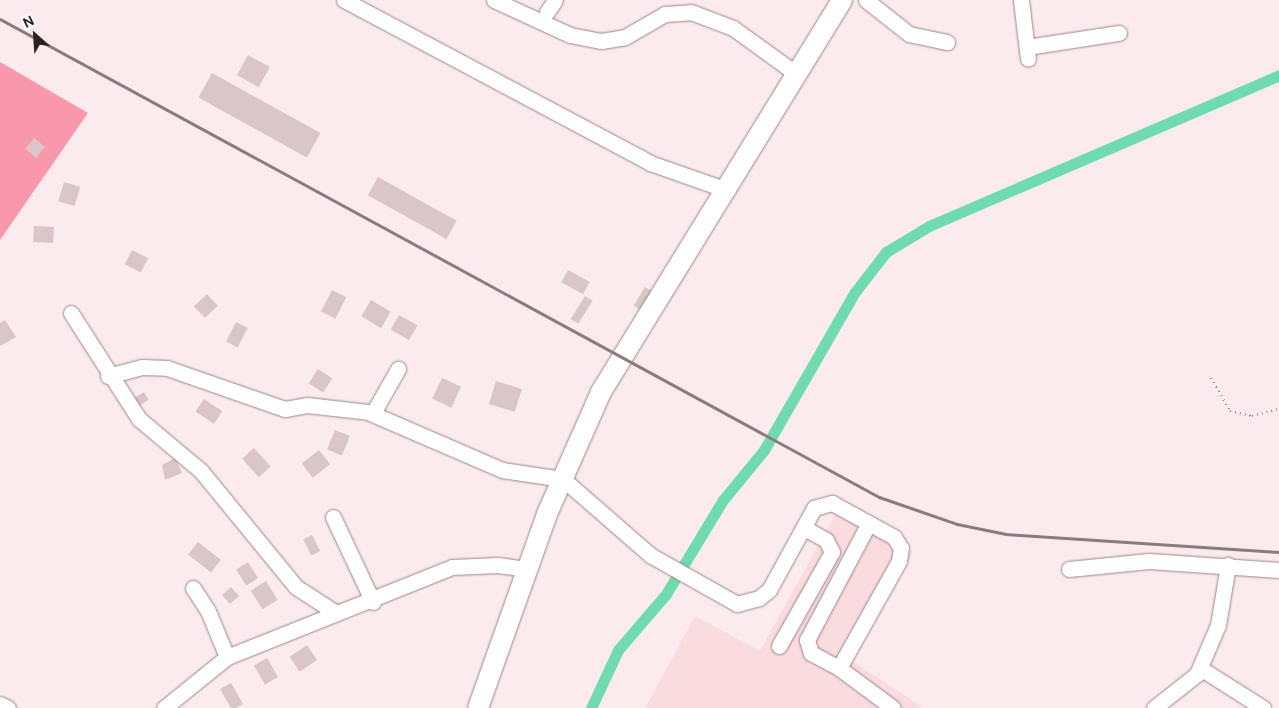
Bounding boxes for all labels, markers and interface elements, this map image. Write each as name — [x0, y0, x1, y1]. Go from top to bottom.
north arrow — [10, 10, 60, 60]
text: N — [20, 11, 37, 32]

